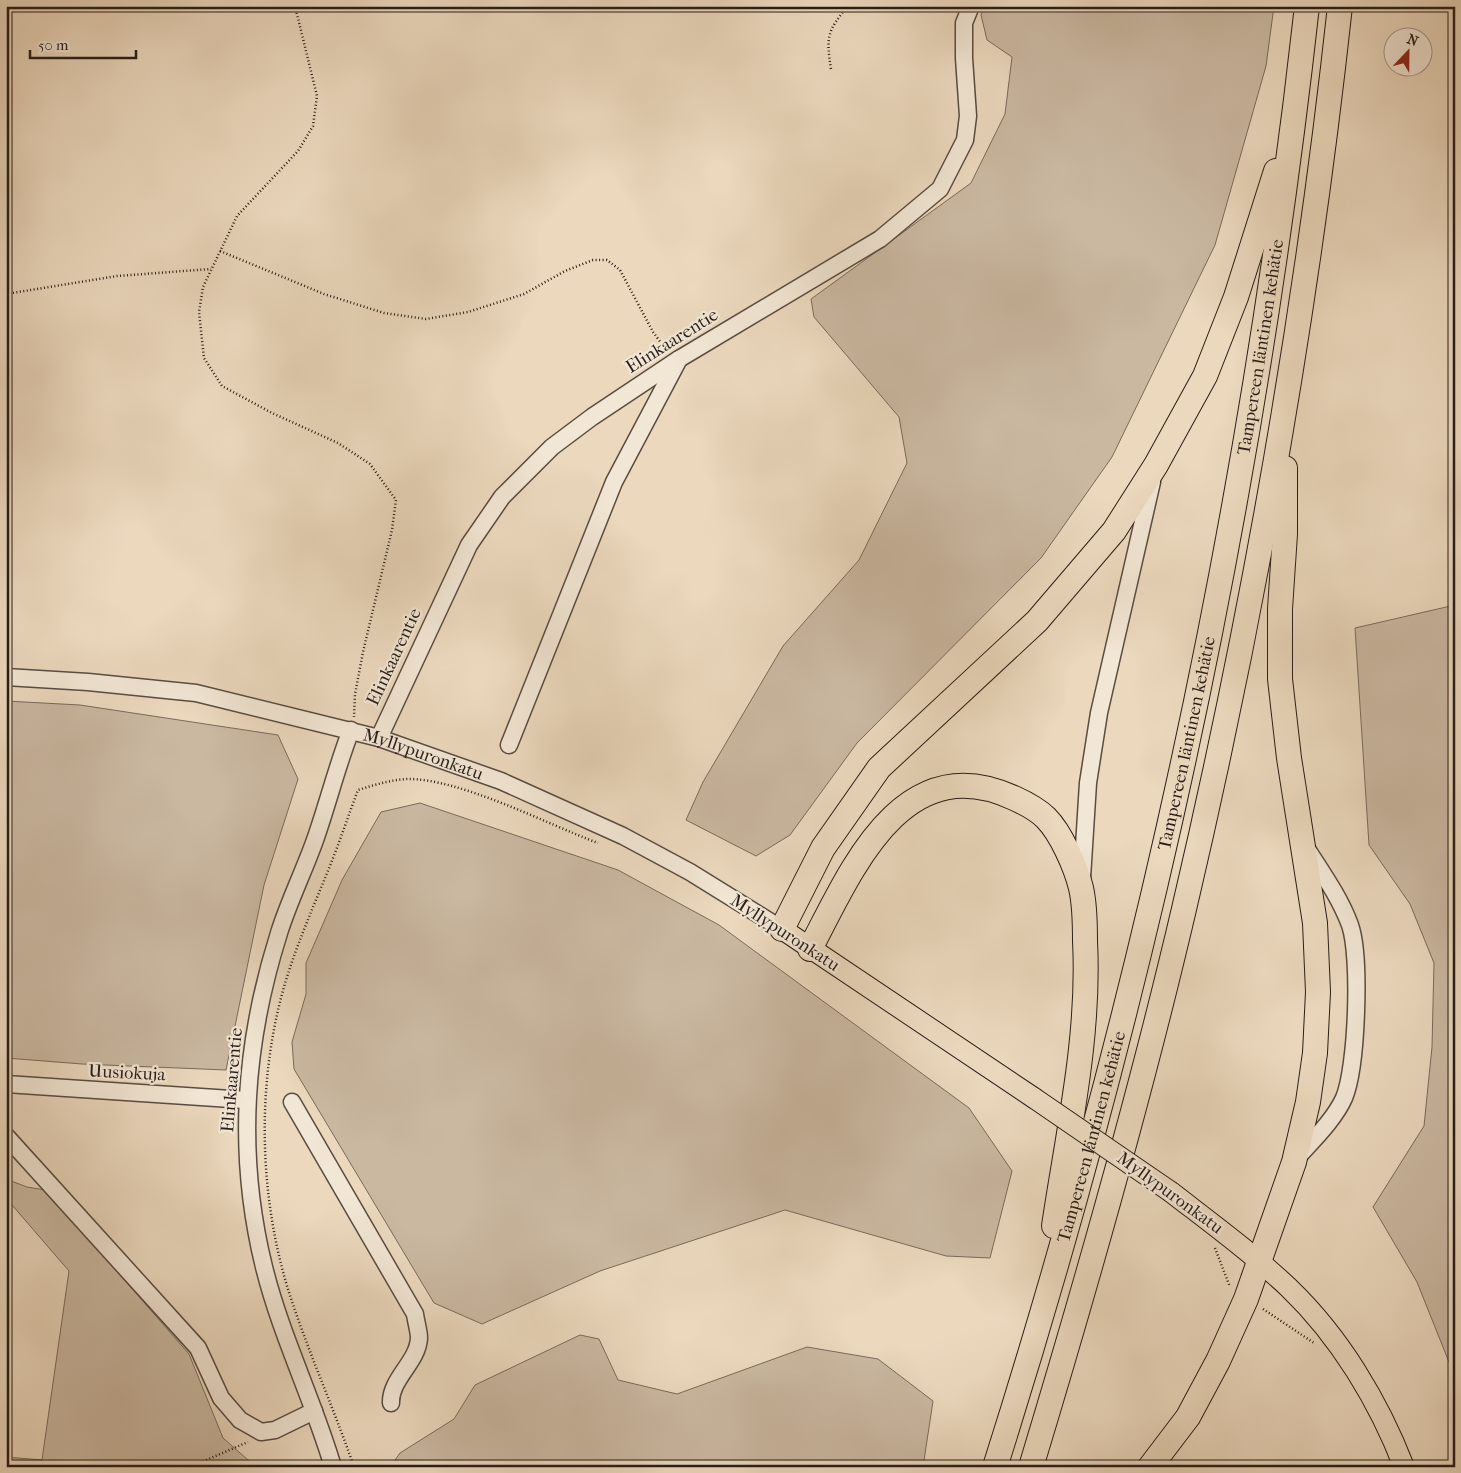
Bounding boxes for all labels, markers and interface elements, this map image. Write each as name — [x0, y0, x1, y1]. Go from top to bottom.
scale bar — [30, 28, 136, 60]
north arrow — [1384, 28, 1434, 78]
text: N — [1405, 31, 1421, 50]
text: 50 m — [38, 36, 69, 54]
street label: Tampereen läntinen kehätie — [1233, 238, 1288, 457]
street label: Elinkaarentie — [622, 304, 722, 378]
street label: Elinkaarentie — [362, 605, 426, 709]
street label: Tampereen läntinen kehätie — [1153, 634, 1220, 852]
street label: Myllypuronkatu — [361, 724, 486, 784]
street label: Myllypuronkatu — [727, 890, 843, 976]
street label: Elinkaarentie — [217, 1027, 247, 1133]
street label: Tampereen läntinen kehätie — [1053, 1029, 1130, 1245]
street label: Uusiokuja — [88, 1060, 167, 1086]
street label: Myllypuronkatu — [1113, 1148, 1227, 1238]

